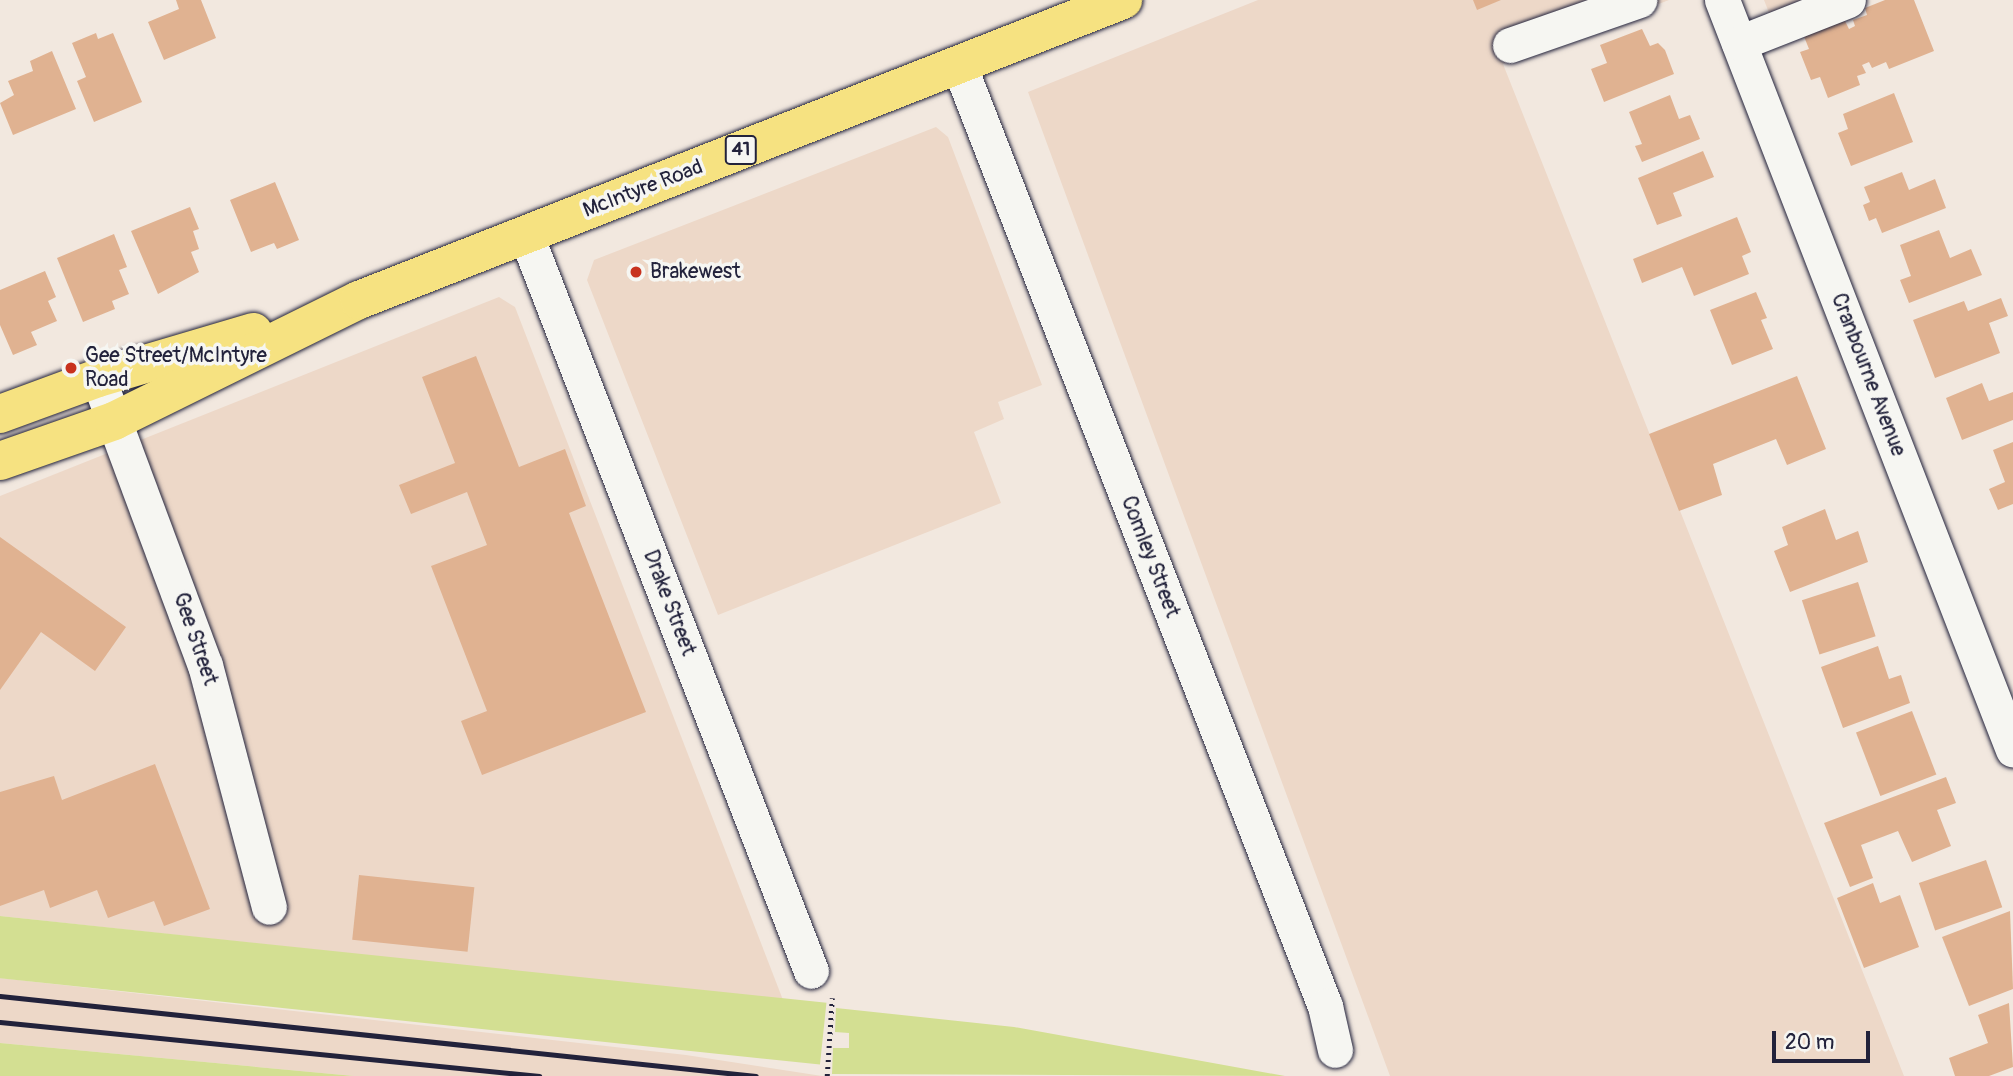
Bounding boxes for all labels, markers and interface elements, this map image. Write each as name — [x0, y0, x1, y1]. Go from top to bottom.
road number: 41 — [724, 134, 758, 166]
street label: McIntyre Road — [580, 155, 706, 223]
place label: Brakewest — [650, 259, 741, 285]
marker: Brakewest — [628, 264, 644, 280]
street label: Cranbourne Avenue — [1825, 290, 1911, 460]
place label: Gee Street/McIntyre Road — [85, 343, 267, 393]
marker: Gee Street/McIntyre Road — [63, 360, 79, 376]
street label: Comley Street — [1115, 493, 1185, 621]
street label: Drake Street — [637, 547, 701, 659]
street label: Gee Street — [167, 589, 223, 689]
scale bar — [1775, 1016, 1873, 1060]
text: 20 m — [1785, 1029, 1834, 1056]

